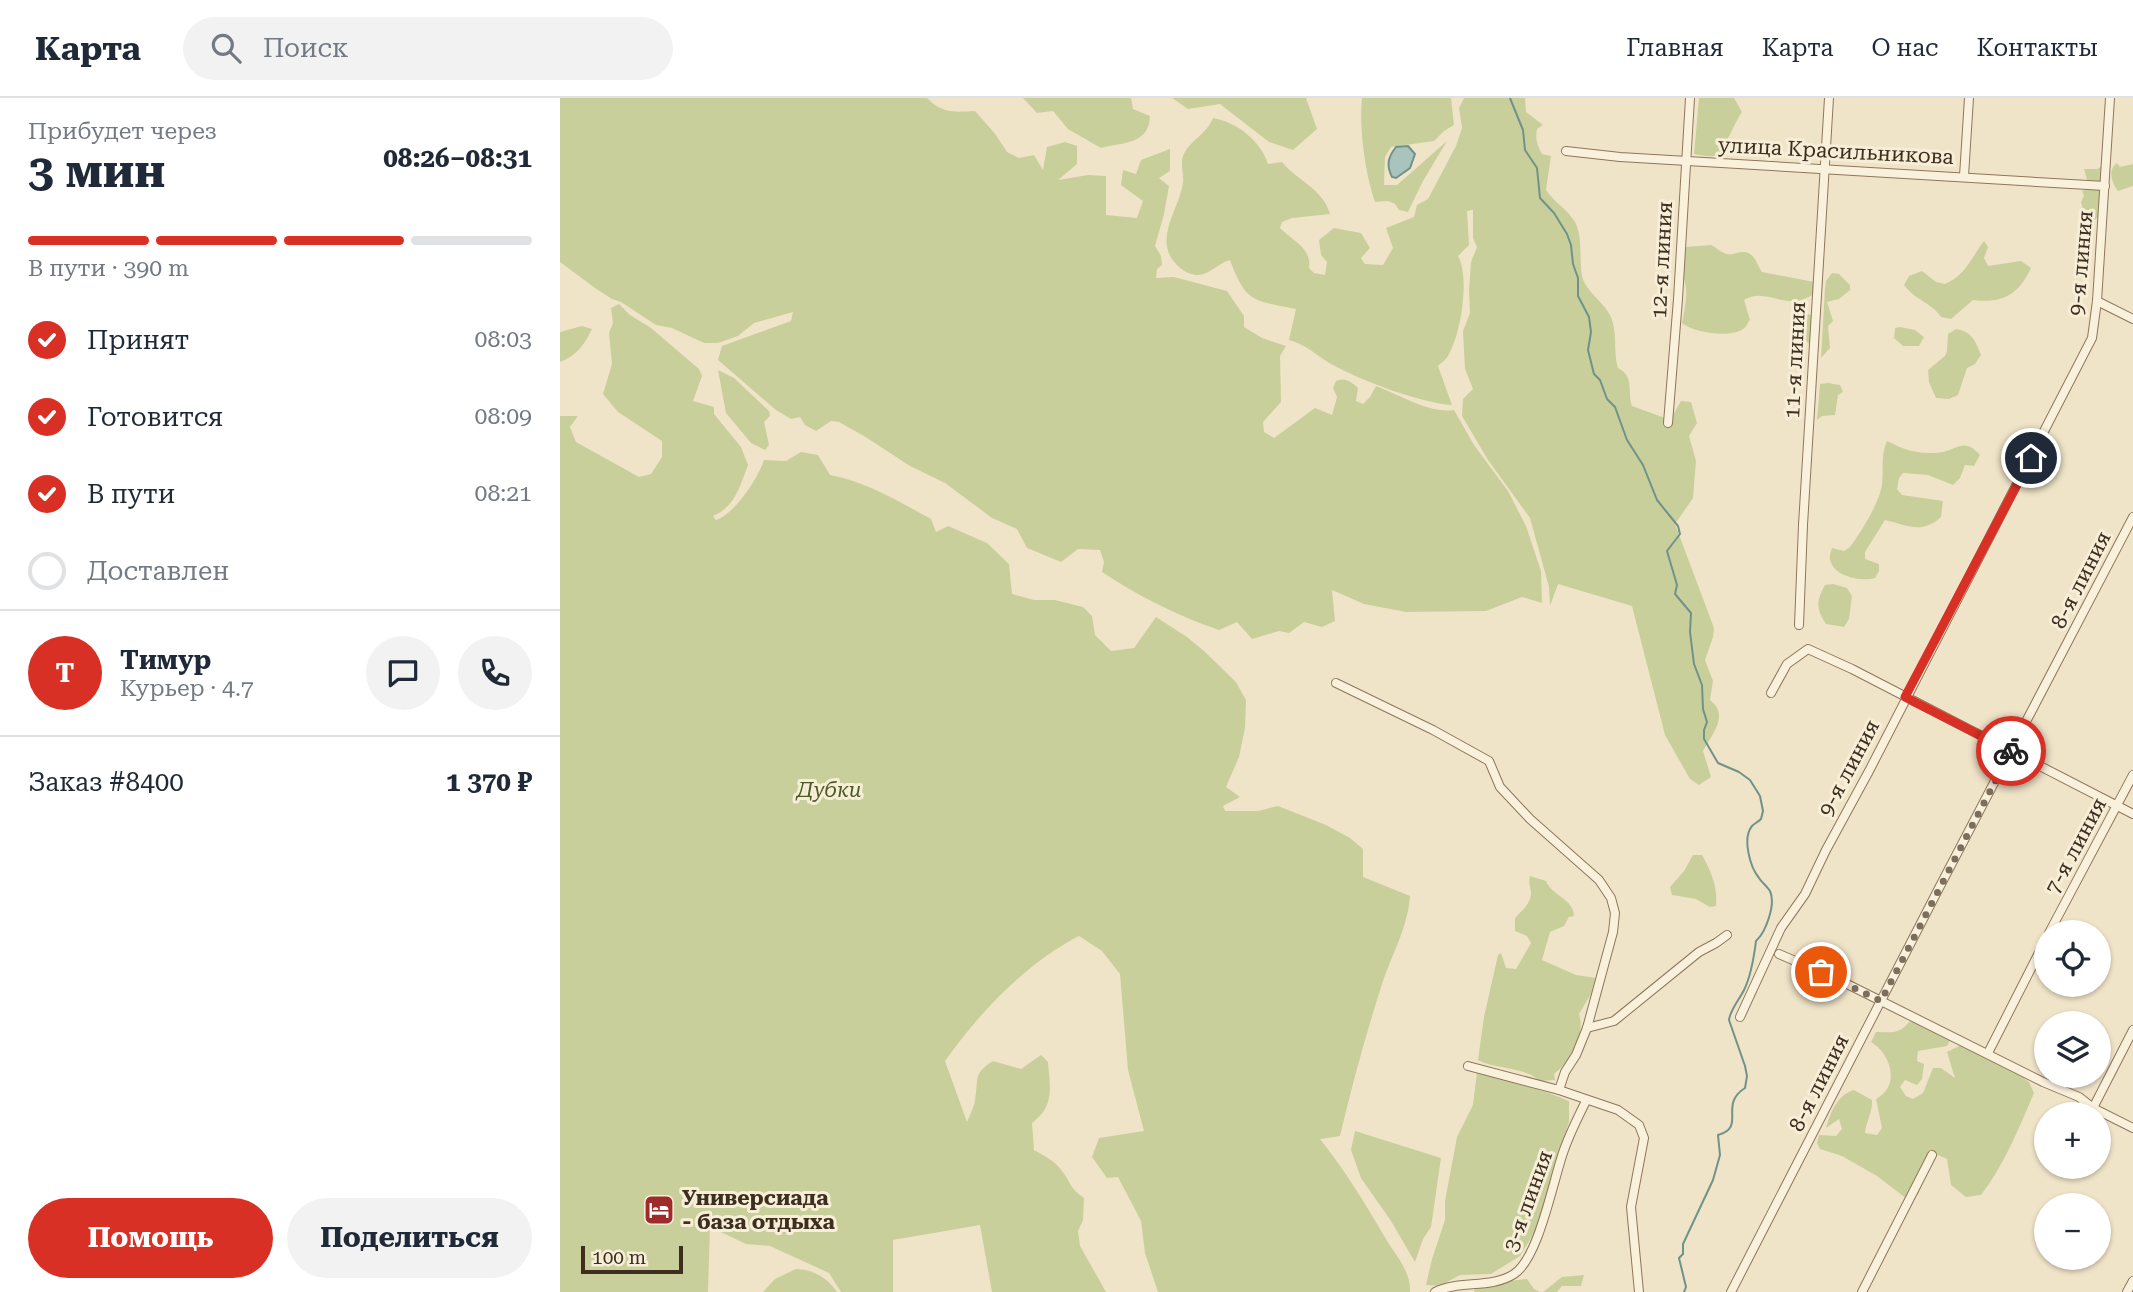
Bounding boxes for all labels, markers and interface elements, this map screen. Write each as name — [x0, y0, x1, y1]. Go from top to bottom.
search box — [183, 17, 673, 80]
text: Карта — [35, 29, 141, 68]
icon: search — [207, 29, 245, 67]
text: Поиск — [263, 33, 349, 63]
text: Главная — [1626, 34, 1724, 62]
text: Карта — [1762, 34, 1833, 62]
text: О нас — [1871, 34, 1938, 62]
text: Контакты — [1976, 34, 2098, 62]
text: Прибудет через — [28, 118, 217, 145]
street label: улица Красильникова — [1718, 133, 1955, 169]
text: 08:26–08:31 — [383, 143, 532, 173]
text: 3 мин — [28, 144, 165, 198]
street label: 12-я линия — [1647, 201, 1677, 319]
street label: 9-я линия — [2064, 209, 2098, 317]
text: В пути · 390 m — [28, 255, 189, 282]
street label: 11-я линия — [1780, 301, 1810, 419]
icon: check — [28, 321, 66, 359]
text: Принят — [87, 325, 189, 355]
text: 08:03 — [475, 326, 532, 353]
icon: check — [28, 398, 66, 436]
text: Готовится — [87, 402, 223, 432]
text: 08:09 — [475, 403, 532, 430]
pin — [2001, 428, 2061, 488]
icon: home — [2012, 439, 2050, 477]
icon: check — [28, 475, 66, 513]
text: В пути — [87, 479, 175, 509]
text: 08:21 — [475, 480, 532, 507]
street label: 8-я линия — [2046, 528, 2116, 632]
text: Доставлен — [87, 556, 229, 586]
button: chat — [366, 636, 440, 710]
button: phone — [458, 636, 532, 710]
text: Тимур — [120, 645, 211, 675]
text: Т — [56, 658, 74, 688]
text: Курьер · 4.7 — [120, 675, 254, 702]
street label: 9-я линия — [1814, 716, 1884, 820]
courier — [1976, 716, 2046, 786]
icon: bike — [1992, 732, 2030, 770]
text: Заказ #8400 — [28, 767, 184, 797]
text: 1 370 ₽ — [446, 767, 532, 797]
park label: Дубки — [795, 778, 862, 802]
street label: 7-я линия — [2041, 794, 2111, 898]
map controls — [2034, 920, 2111, 1270]
button: locate — [2034, 920, 2111, 997]
pin — [1791, 942, 1851, 1002]
icon: bag — [1802, 953, 1840, 991]
button: layers — [2034, 1011, 2111, 1088]
street label: 8-я линия — [1784, 1031, 1854, 1135]
button: + — [2034, 1102, 2111, 1179]
street label: 3-я линия — [1499, 1147, 1557, 1255]
place label: Универсиада - база отдыха — [682, 1186, 835, 1234]
hotel icon: Универсиада - база отдыха — [642, 1193, 676, 1227]
button: − — [2034, 1193, 2111, 1270]
button: Помощь — [28, 1198, 273, 1278]
button: Поделиться — [287, 1198, 532, 1278]
scale bar — [581, 1243, 682, 1275]
text: 100 m — [592, 1246, 646, 1269]

